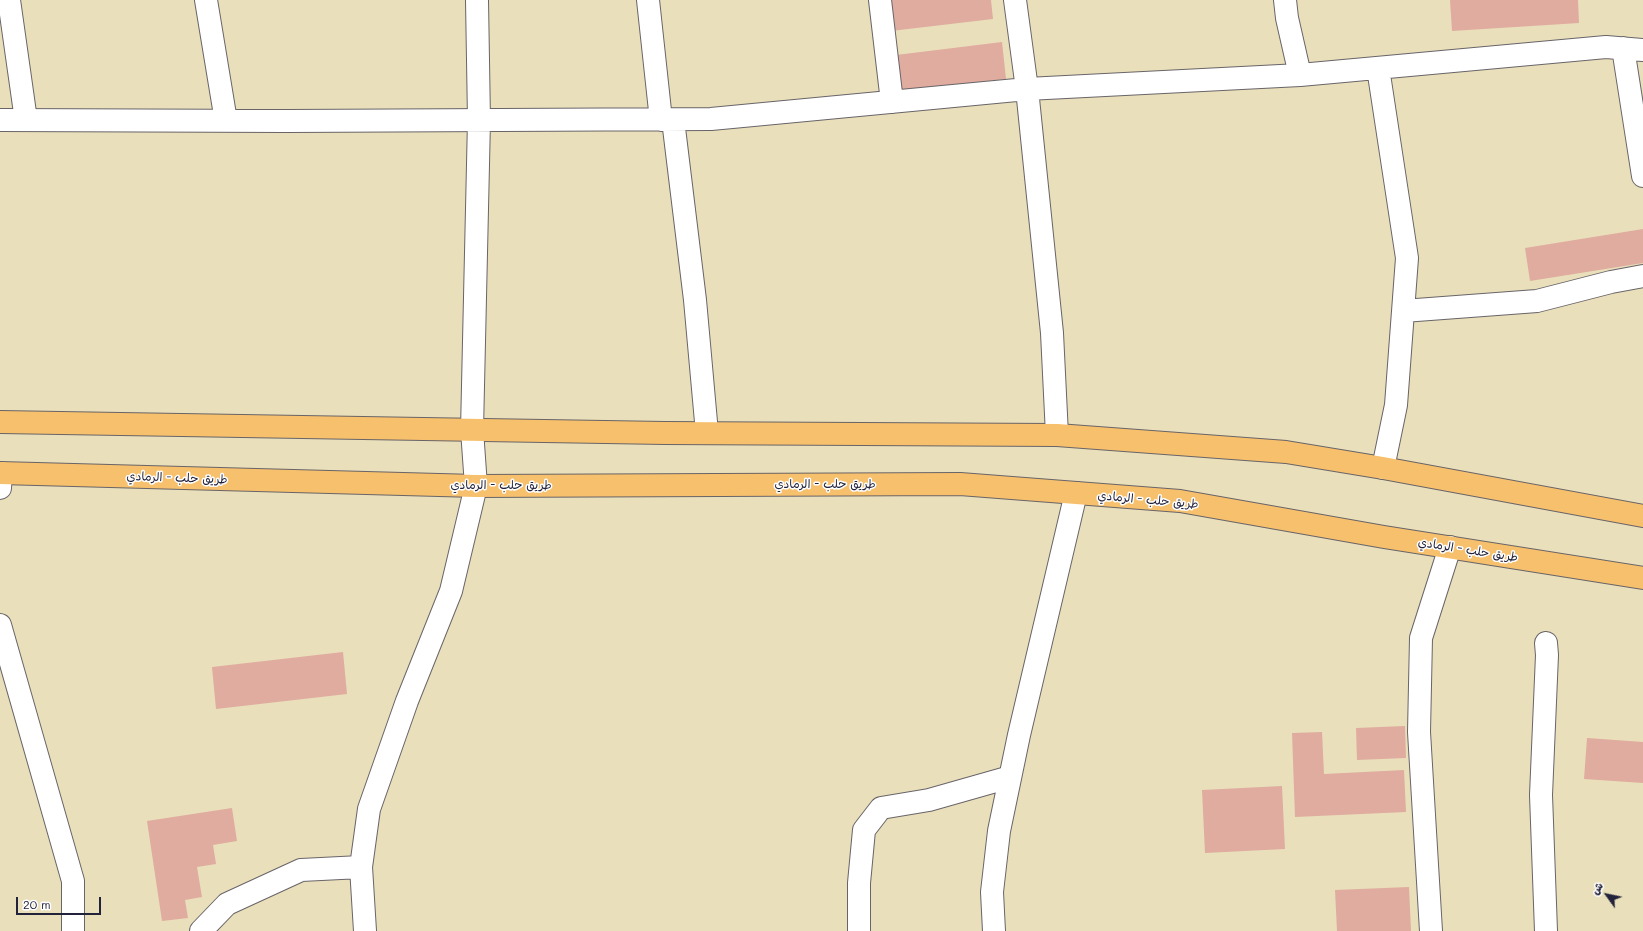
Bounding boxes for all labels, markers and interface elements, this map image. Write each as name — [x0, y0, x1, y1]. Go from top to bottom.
street label: طريق حلب - الرمادي — [126, 469, 228, 487]
street label: طريق حلب - الرمادي — [774, 477, 876, 491]
street label: طريق حلب - الرمادي — [450, 478, 552, 492]
street label: طريق حلب - الرمادي — [1097, 488, 1199, 512]
street label: طريق حلب - الرمادي — [1417, 535, 1519, 565]
north arrow — [1587, 875, 1627, 915]
text: ش — [1587, 879, 1606, 897]
scale bar — [18, 889, 103, 915]
text: 20 m — [23, 896, 51, 912]

